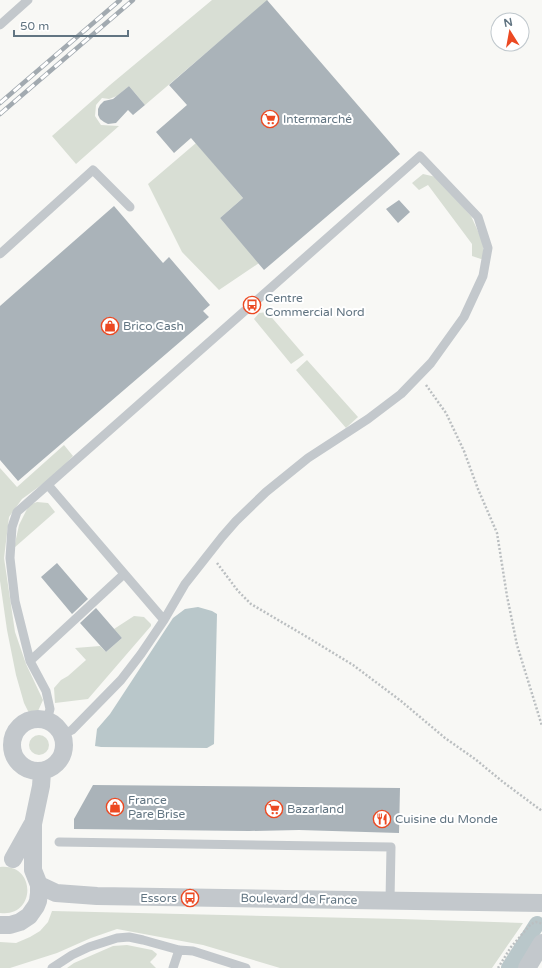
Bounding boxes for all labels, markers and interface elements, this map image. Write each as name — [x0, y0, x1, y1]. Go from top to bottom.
scale bar — [14, 12, 128, 38]
north arrow — [490, 12, 530, 52]
text: N — [503, 15, 514, 30]
text: 50 m — [20, 19, 49, 33]
supermarket icon: Intermarché — [260, 109, 280, 129]
place label: Intermarché — [283, 112, 352, 126]
place label: Centre Commercial Nord — [265, 291, 365, 319]
bus stop icon: Centre Commercial Nord — [242, 295, 262, 315]
shop icon: Brico Cash — [100, 316, 120, 336]
place label: Brico Cash — [123, 319, 184, 333]
place label: France Pare Brise — [128, 793, 185, 821]
shop icon: France Pare Brise — [105, 797, 125, 817]
supermarket icon: Bazarland — [264, 799, 284, 819]
place label: Bazarland — [287, 802, 344, 816]
restaurant icon: Cuisine du Monde — [372, 809, 392, 829]
place label: Cuisine du Monde — [395, 812, 498, 826]
bus stop icon: Essors — [180, 888, 200, 908]
place label: Essors — [140, 891, 177, 905]
street label: Boulevard de France — [240, 891, 358, 907]

